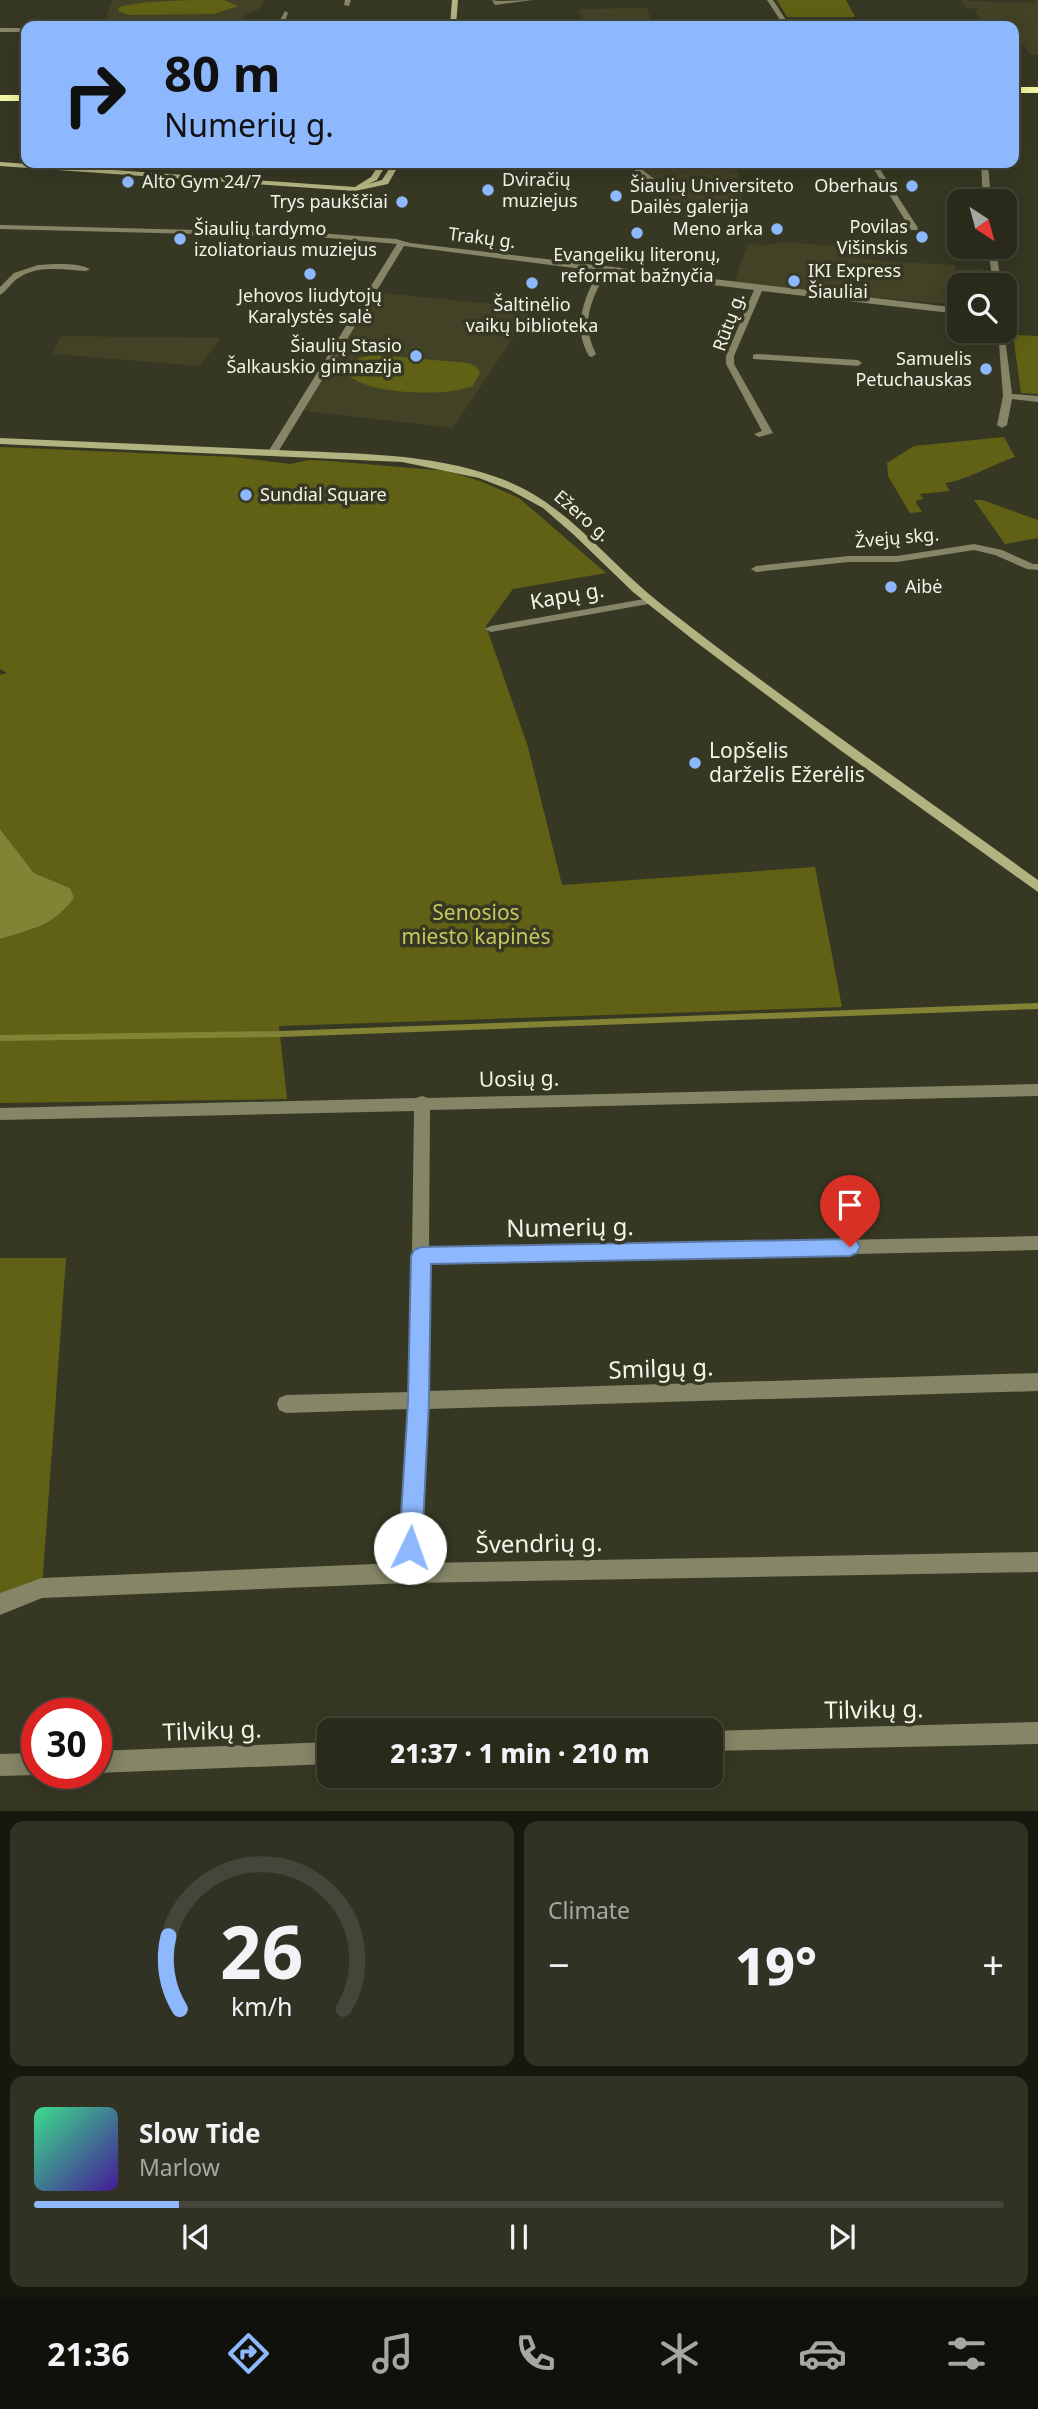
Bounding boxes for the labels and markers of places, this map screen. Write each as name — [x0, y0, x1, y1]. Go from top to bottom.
place label: Dviračių muziejus — [502, 167, 578, 212]
place label: Alto Gym 24/7 — [142, 169, 262, 193]
place label: Šiaulių Universiteto Dailės galerija — [630, 173, 794, 218]
place label: Oberhaus — [814, 173, 898, 197]
marker: Alto Gym 24/7 — [120, 174, 136, 190]
marker: Oberhaus — [904, 178, 920, 194]
marker: Dviračių muziejus — [480, 182, 496, 198]
marker: Šiaulių Universiteto Dailės galerija — [608, 188, 624, 204]
place label: Trys paukščiai — [270, 189, 388, 213]
marker: Trys paukščiai — [394, 194, 410, 210]
place label: Povilas Višinskis — [837, 214, 908, 259]
place label: Šiaulių tardymo izoliatoriaus muziejus — [194, 216, 377, 261]
place label: Meno arka — [673, 216, 763, 240]
marker: Meno arka — [769, 221, 785, 237]
marker: Evangelikų literonų, reformat bažnyčia — [629, 225, 645, 241]
marker: Povilas Višinskis — [914, 229, 930, 245]
marker: Šiaulių tardymo izoliatoriaus muziejus — [172, 231, 188, 247]
place label: Evangelikų literonų, reformat bažnyčia — [553, 242, 721, 287]
place label: IKI Express Šiauliai — [808, 258, 901, 303]
marker: Jehovos liudytojų Karalystės salė — [302, 266, 318, 282]
marker: IKI Express Šiauliai — [786, 273, 802, 289]
marker: Šaltinėlio vaikų biblioteka — [524, 275, 540, 291]
place label: Jehovos liudytojų Karalystės salė — [236, 283, 382, 328]
place label: Šaltinėlio vaikų biblioteka — [466, 292, 598, 337]
place label: Šiaulių Stasio Šalkauskio gimnazija — [226, 333, 402, 378]
place label: Samuelis Petuchauskas — [855, 346, 972, 391]
marker: Šiaulių Stasio Šalkauskio gimnazija — [408, 348, 424, 364]
marker: Samuelis Petuchauskas — [978, 361, 994, 377]
place label: Sundial Square — [260, 482, 387, 506]
marker: Sundial Square — [238, 487, 254, 503]
place label: Aibė — [905, 574, 942, 598]
marker: Aibė — [883, 579, 899, 595]
place label: Lopšelis darželis Ežerėlis — [709, 736, 865, 788]
marker: Lopšelis darželis Ežerėlis — [687, 755, 703, 771]
pin — [820, 1175, 880, 1247]

